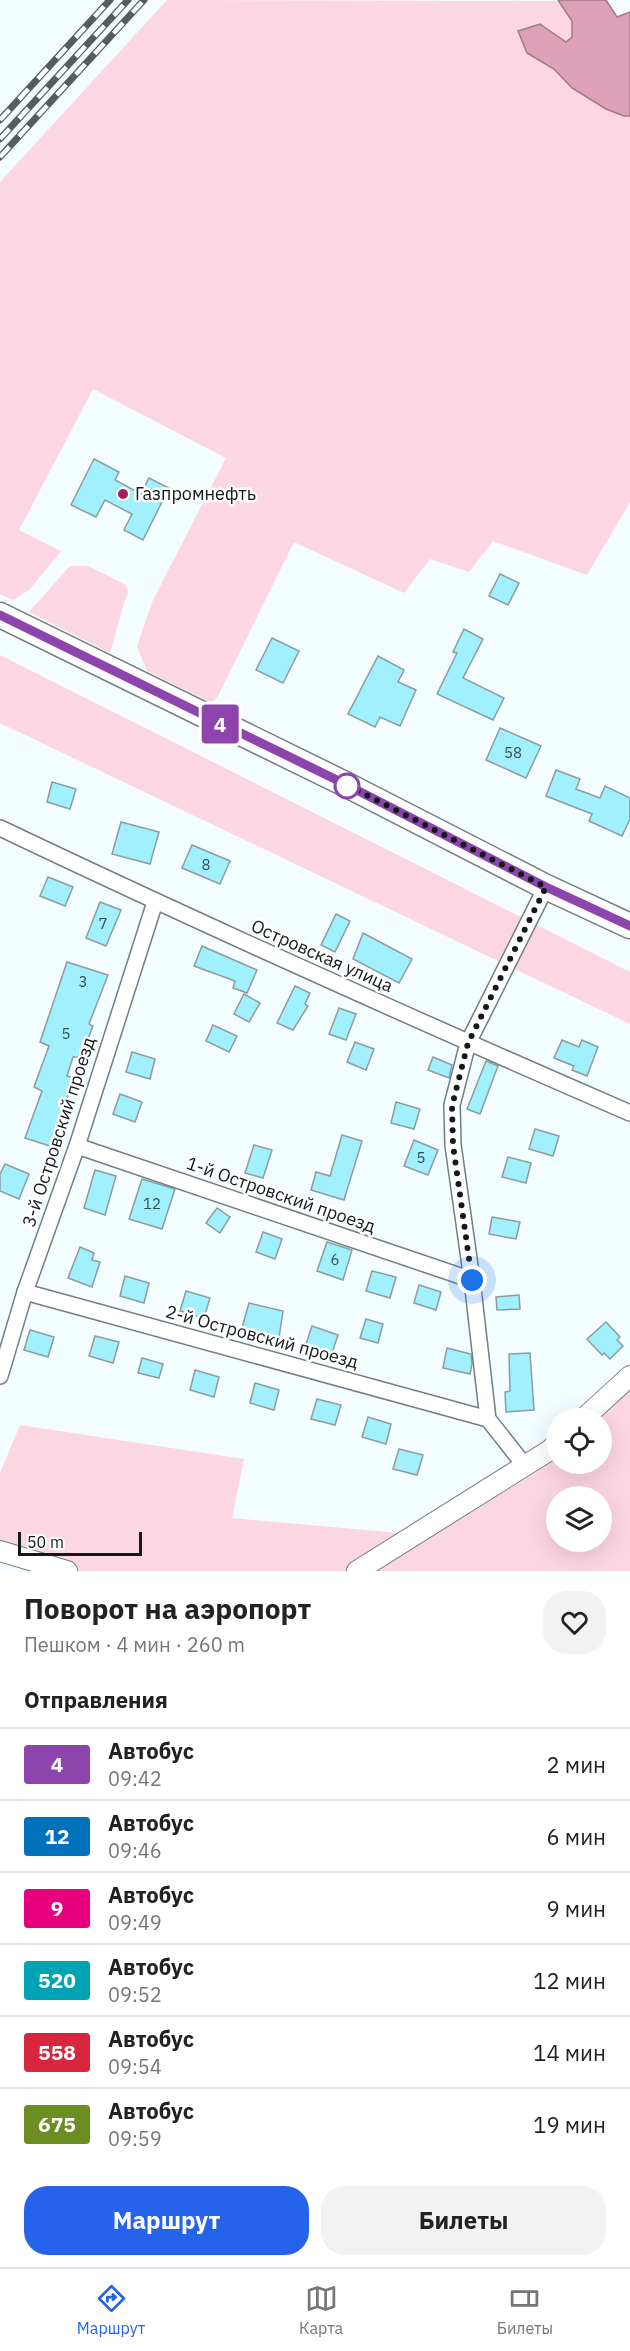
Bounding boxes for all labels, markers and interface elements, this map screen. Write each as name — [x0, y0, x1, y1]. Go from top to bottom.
place label: Газпромнефть — [135, 482, 256, 505]
marker: Газпромнефть — [116, 487, 130, 501]
line badge: 4 — [200, 704, 240, 744]
text: 4 — [214, 710, 226, 738]
house number: 58 — [504, 743, 522, 762]
unlabelled marker — [334, 773, 360, 799]
house number: 8 — [201, 855, 211, 874]
house number: 7 — [98, 914, 108, 933]
street label: Островская улица — [248, 914, 397, 997]
house number: 3 — [78, 972, 88, 991]
house number: 5 — [61, 1024, 71, 1043]
street label: 3-й Островский проезд — [17, 1034, 100, 1230]
house number: 5 — [416, 1148, 426, 1167]
street label: 1-й Островский проезд — [184, 1151, 379, 1238]
house number: 12 — [143, 1194, 161, 1213]
house number: 6 — [330, 1250, 340, 1269]
your location — [457, 1265, 487, 1295]
street label: 2-й Островский проезд — [163, 1300, 361, 1373]
map controls — [546, 1408, 612, 1552]
button: locate — [546, 1408, 612, 1474]
button: layers — [546, 1486, 612, 1552]
scale bar — [18, 1529, 142, 1556]
text: 50 m — [27, 1532, 64, 1552]
text: Поворот на аэропорт — [24, 1590, 311, 1627]
button: heart — [543, 1591, 606, 1654]
text: Пешком · 4 мин · 260 m — [24, 1631, 245, 1658]
text: Отправления — [24, 1685, 168, 1714]
text: Автобус — [108, 1736, 194, 1765]
text: 4 — [51, 1750, 63, 1778]
text: 2 мин — [546, 1750, 606, 1779]
text: 09:42 — [108, 1765, 162, 1792]
text: Автобус — [108, 1808, 194, 1837]
text: 12 — [44, 1822, 70, 1850]
text: 6 мин — [546, 1822, 606, 1851]
text: 09:46 — [108, 1837, 162, 1864]
text: Автобус — [108, 1880, 194, 1909]
text: 9 — [51, 1894, 63, 1922]
text: 9 мин — [546, 1894, 606, 1923]
text: 09:49 — [108, 1909, 162, 1936]
text: Автобус — [108, 1952, 194, 1981]
text: 520 — [38, 1966, 76, 1994]
text: 12 мин — [533, 1966, 606, 1995]
text: 09:52 — [108, 1981, 162, 2008]
text: Автобус — [108, 2024, 194, 2053]
text: 558 — [38, 2038, 76, 2066]
text: 14 мин — [533, 2038, 606, 2067]
text: 09:54 — [108, 2053, 162, 2080]
text: Автобус — [108, 2096, 194, 2125]
text: 675 — [38, 2110, 76, 2138]
text: 19 мин — [533, 2110, 606, 2139]
text: 09:59 — [108, 2125, 162, 2152]
button: Маршрут — [24, 2186, 309, 2255]
button: Билеты — [321, 2186, 606, 2255]
tab: Маршрут — [77, 2282, 145, 2338]
tab: Карта — [299, 2282, 343, 2338]
tab: Билеты — [497, 2282, 553, 2338]

